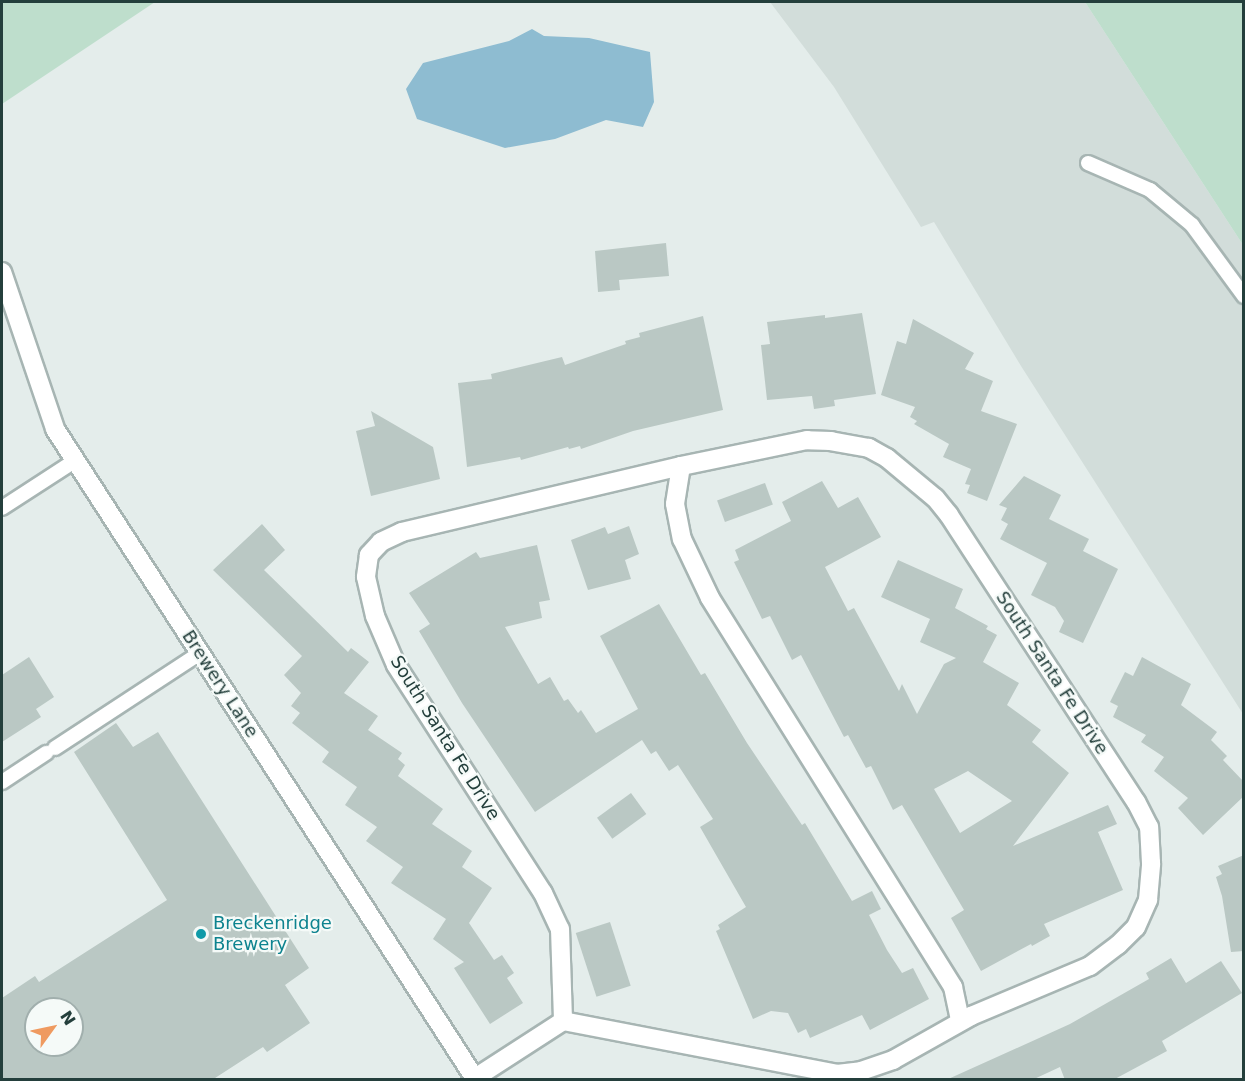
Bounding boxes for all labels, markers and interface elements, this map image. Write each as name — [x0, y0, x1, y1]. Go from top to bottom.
street label: South Santa Fe Drive — [991, 588, 1113, 758]
street label: Brewery Lane — [177, 626, 263, 742]
street label: South Santa Fe Drive — [386, 652, 504, 824]
place label: Breckenridge Brewery — [213, 913, 332, 956]
marker: Breckenridge Brewery — [194, 927, 208, 941]
north arrow — [24, 997, 84, 1057]
text: N — [56, 1007, 79, 1029]

